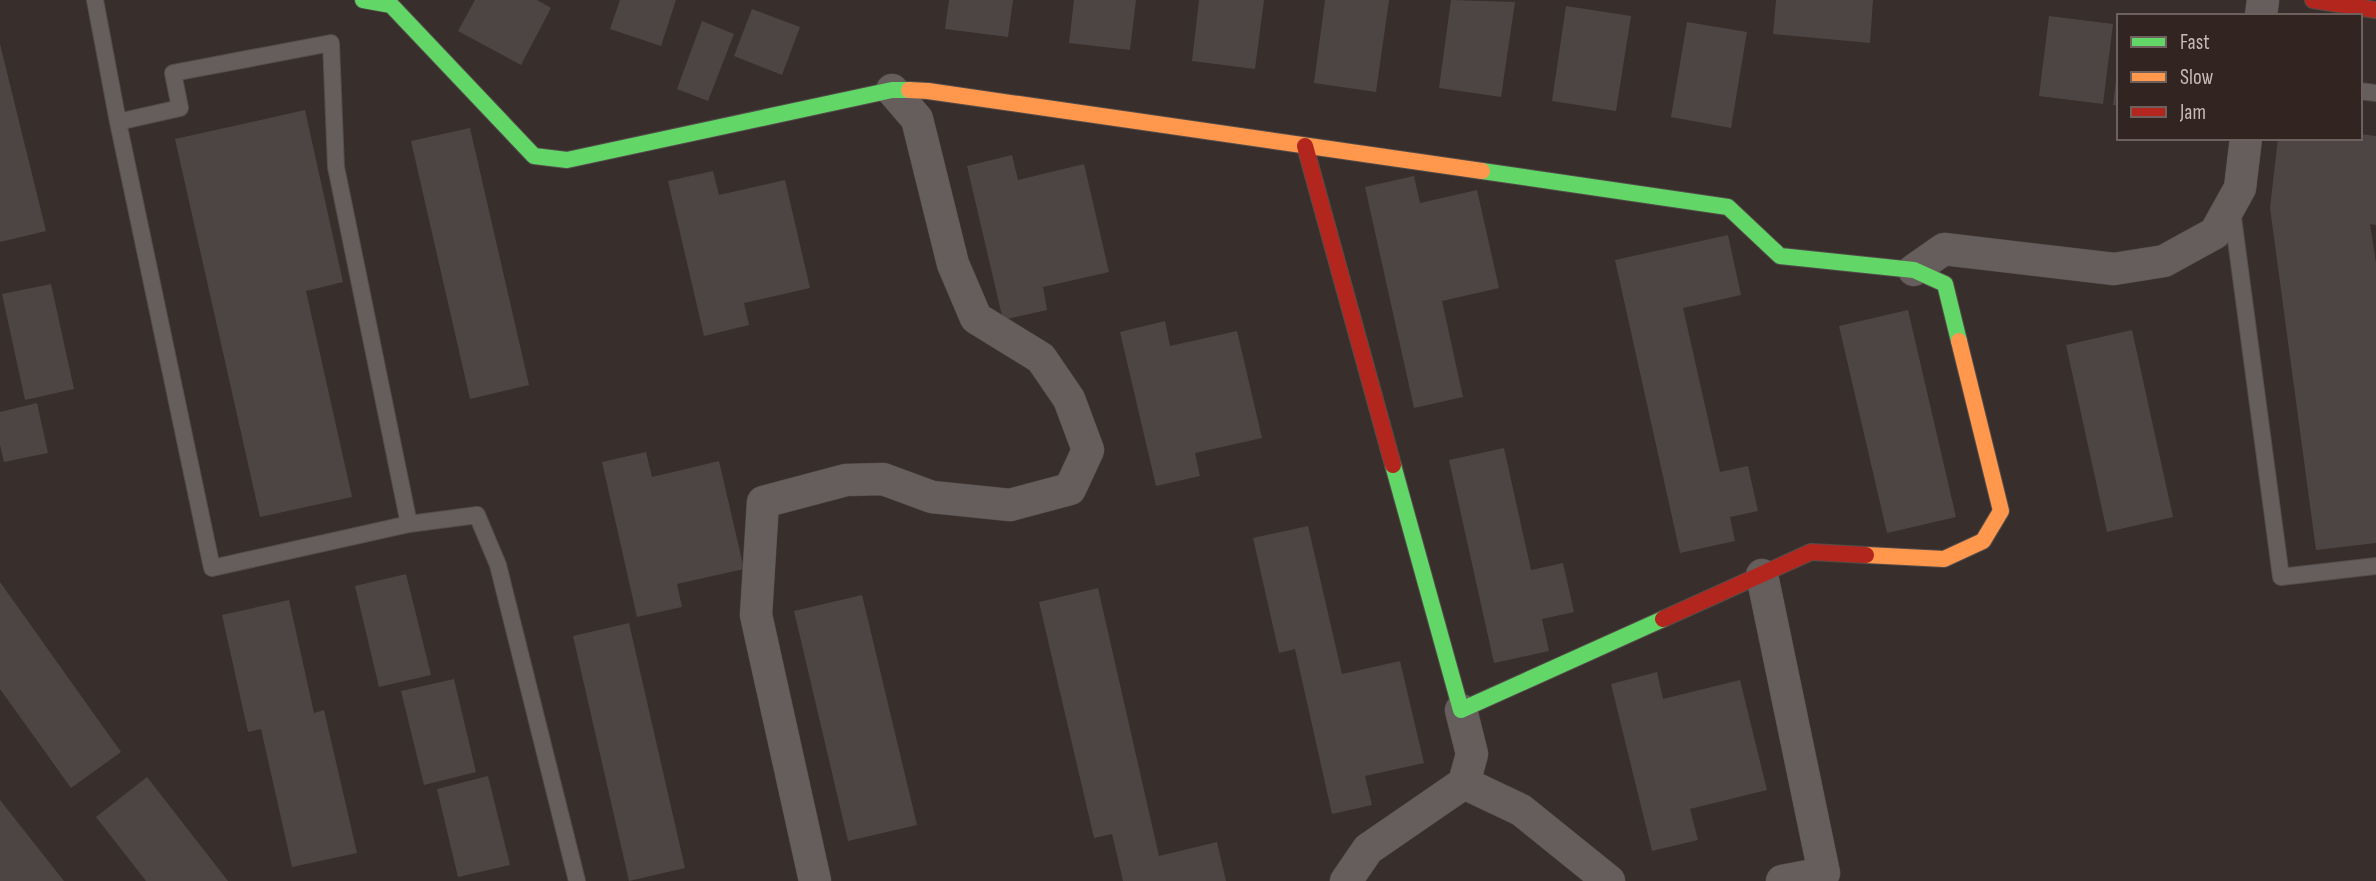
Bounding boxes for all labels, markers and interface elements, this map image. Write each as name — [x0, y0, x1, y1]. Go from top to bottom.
legend — [2117, 14, 2362, 140]
text: Fast — [2180, 30, 2210, 55]
text: Slow — [2180, 65, 2214, 90]
text: Jam — [2179, 100, 2206, 125]

